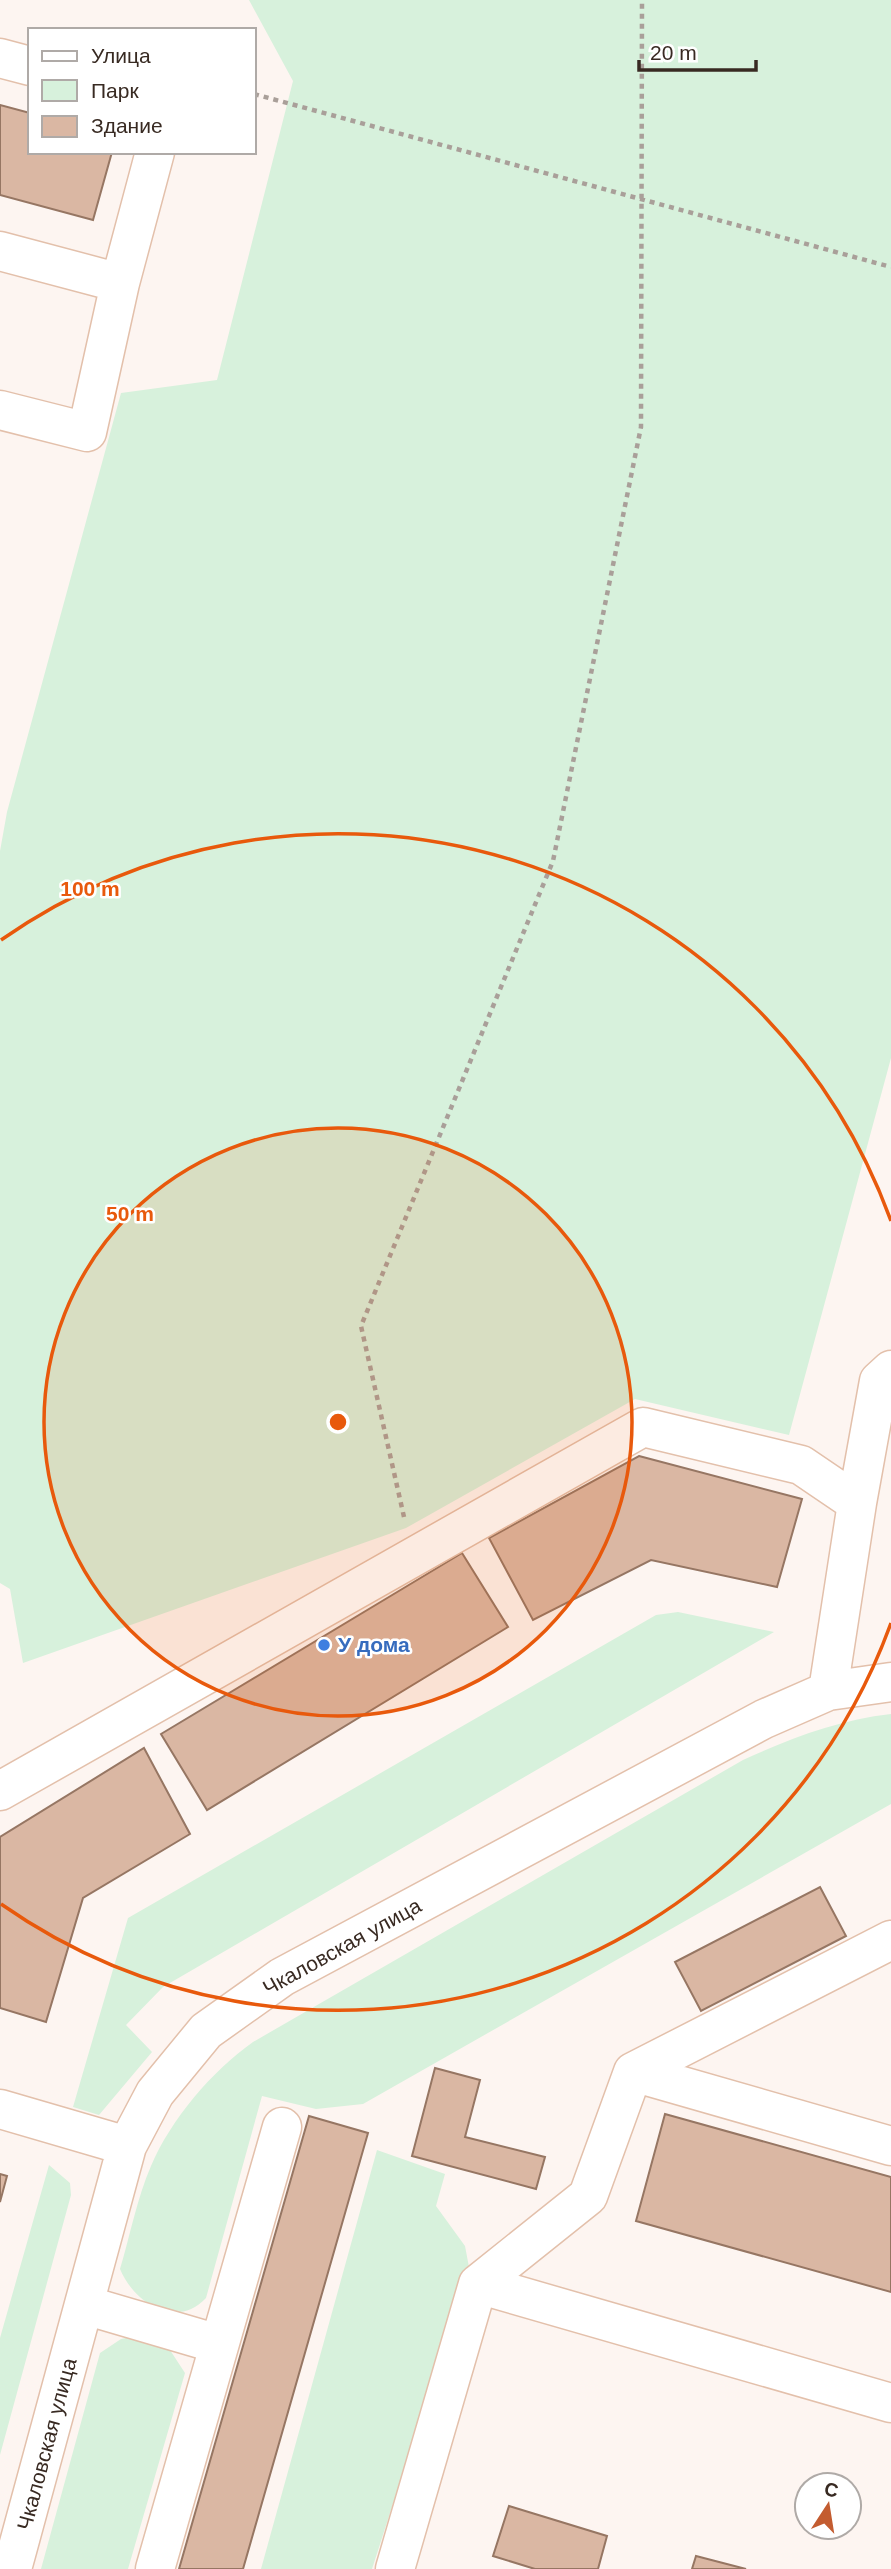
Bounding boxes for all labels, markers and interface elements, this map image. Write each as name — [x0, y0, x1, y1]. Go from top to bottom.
legend — [28, 28, 256, 154]
scale bar — [639, 28, 756, 72]
text: 20 m — [650, 41, 697, 64]
text: Улица — [91, 44, 151, 67]
text: Парк — [91, 79, 139, 102]
text: Здание — [91, 114, 163, 137]
text: 100 m — [60, 877, 120, 900]
text: 50 m — [106, 1202, 154, 1225]
centre of rings — [326, 1410, 350, 1434]
place label: У дома — [338, 1633, 410, 1656]
marker: У дома — [316, 1637, 332, 1653]
street label: Чкаловская улица — [259, 1893, 425, 2000]
street label: Чкаловская улица — [12, 2355, 81, 2532]
north arrow — [793, 2471, 863, 2541]
text: С — [823, 2478, 841, 2502]

